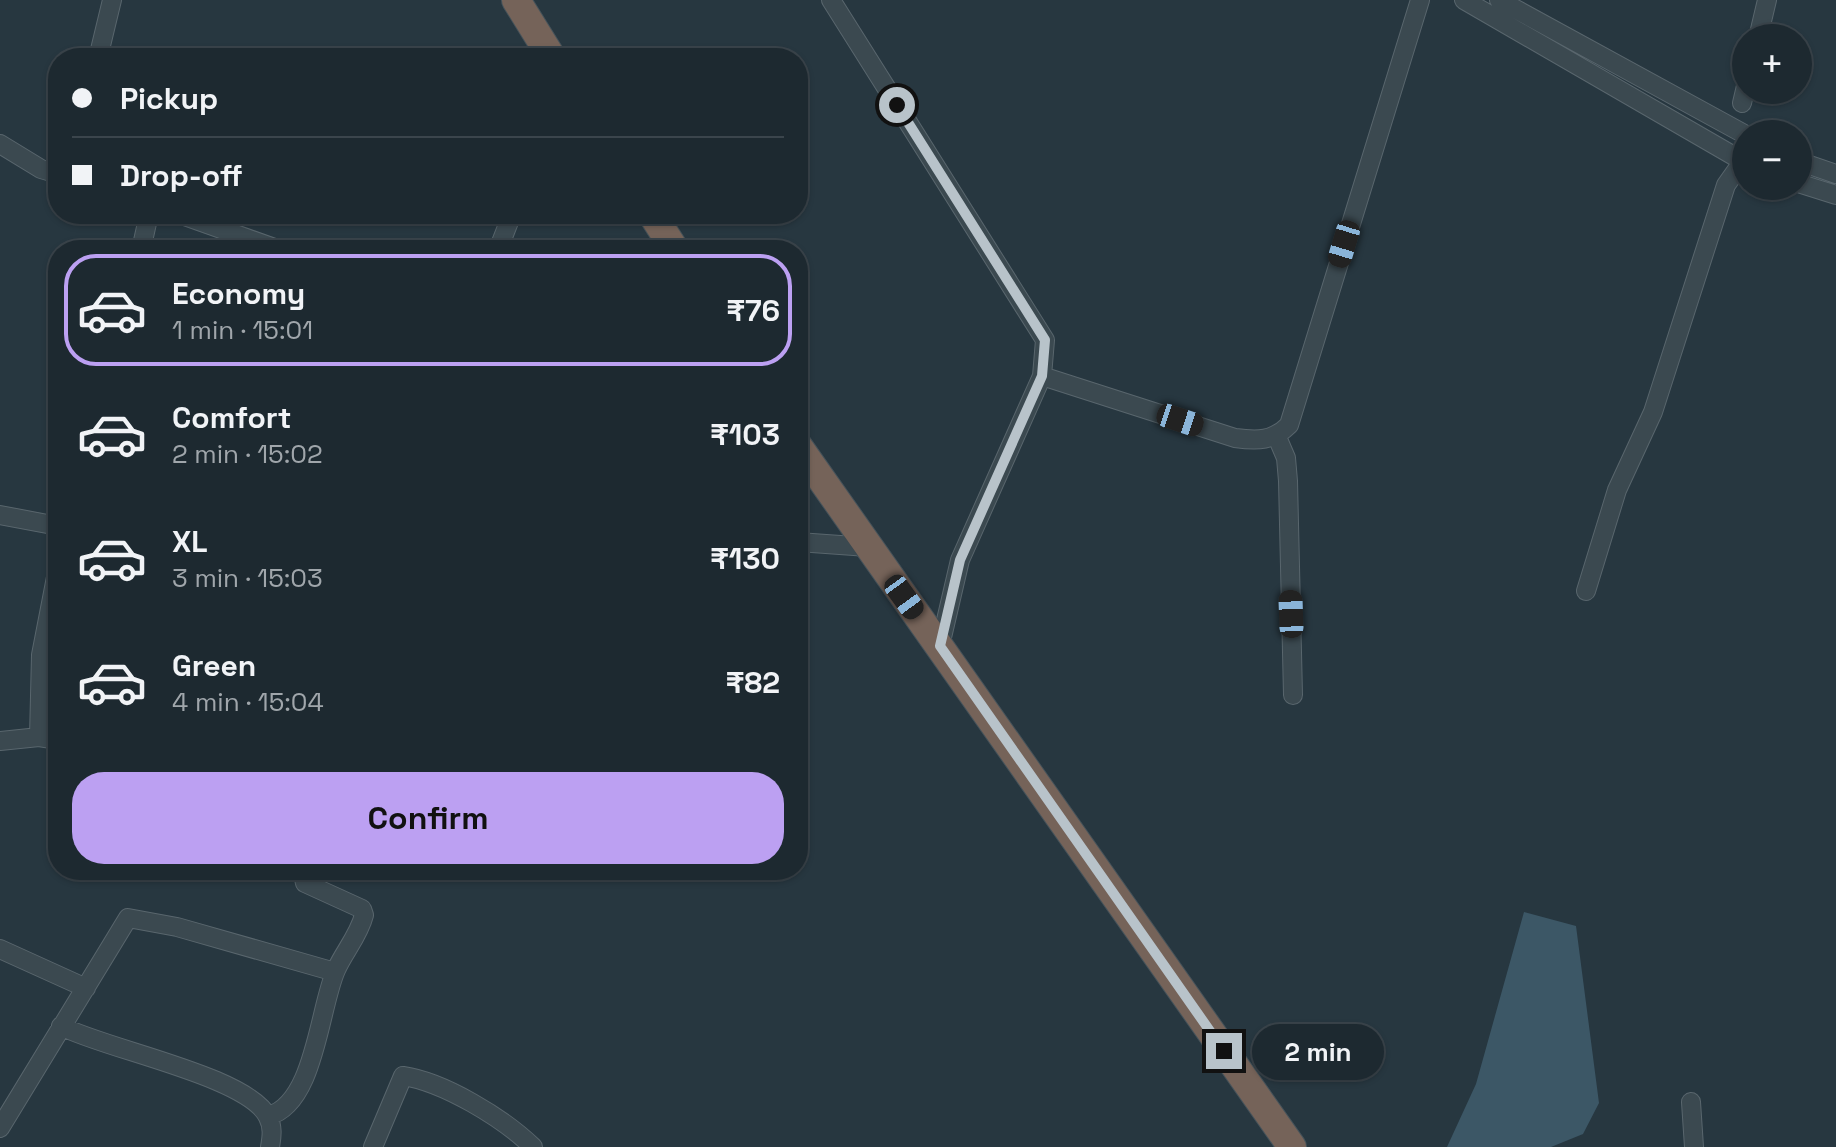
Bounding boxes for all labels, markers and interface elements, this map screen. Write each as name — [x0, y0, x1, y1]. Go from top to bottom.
map controls — [1732, 24, 1812, 200]
button: + — [1732, 24, 1812, 104]
text: Pickup — [120, 79, 218, 118]
route start — [879, 87, 915, 123]
button: − — [1732, 120, 1812, 200]
text: Drop-off — [120, 156, 243, 195]
car — [1326, 218, 1362, 270]
icon: car — [76, 274, 148, 346]
text: Economy — [172, 274, 305, 313]
text: ₹76 — [726, 291, 780, 330]
text: 1 min · 15:01 — [172, 313, 313, 347]
icon: car — [76, 398, 148, 470]
text: Comfort — [172, 398, 291, 437]
car — [1153, 401, 1207, 439]
text: ₹103 — [710, 415, 780, 454]
text: 2 min · 15:02 — [172, 437, 323, 471]
icon: car — [76, 522, 148, 594]
text: XL — [172, 522, 208, 561]
text: ₹130 — [710, 539, 780, 578]
text: 3 min · 15:03 — [172, 561, 323, 595]
car — [880, 571, 928, 623]
car — [1278, 590, 1304, 638]
icon: car — [76, 646, 148, 718]
text: Green — [172, 646, 256, 685]
text: ₹82 — [726, 663, 780, 702]
text: 4 min · 15:04 — [172, 685, 324, 719]
button: Confirm — [72, 772, 784, 864]
callout: 2 min — [1252, 1023, 1384, 1079]
route end — [1206, 1033, 1242, 1069]
text: 2 min — [1284, 1035, 1352, 1069]

